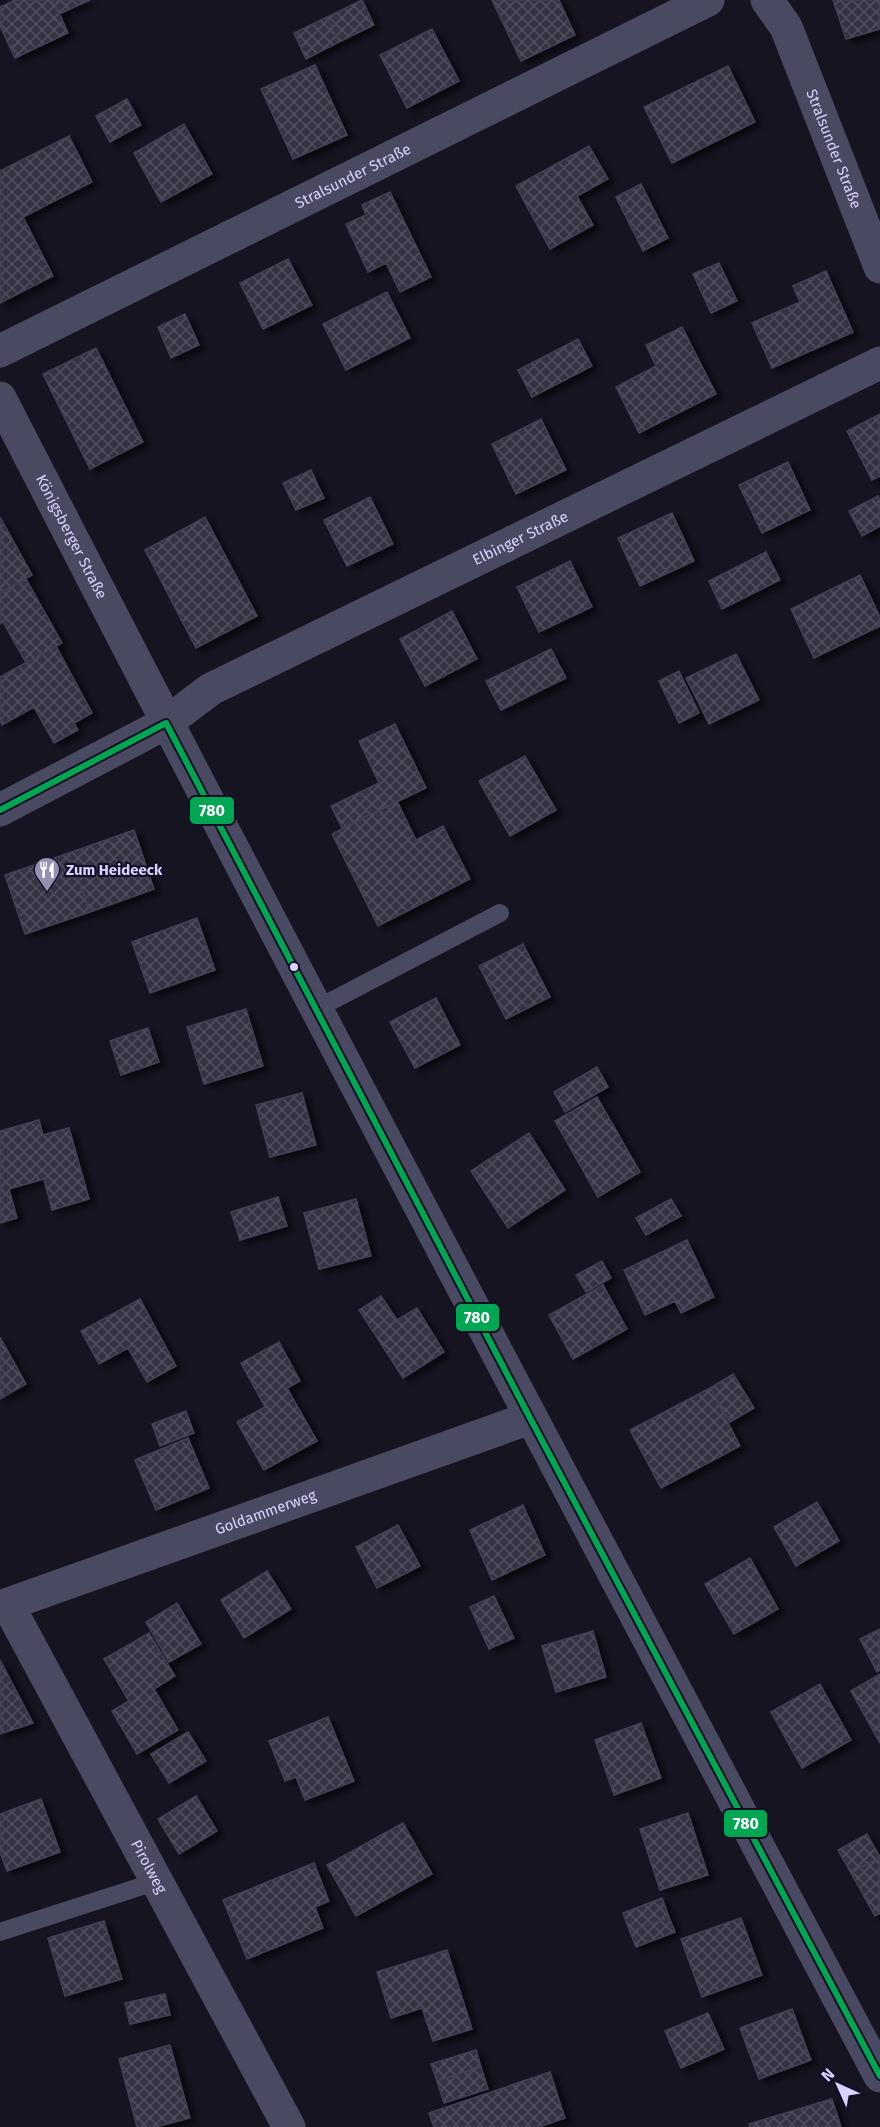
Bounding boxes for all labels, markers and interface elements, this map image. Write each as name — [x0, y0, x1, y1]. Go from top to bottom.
street label: Stralsunder Straße — [802, 87, 865, 211]
street label: Stralsunder Straße — [292, 140, 414, 212]
street label: Königsberger Straße — [32, 471, 111, 602]
street label: Elbinger Straße — [470, 507, 571, 569]
line badge: 780 — [189, 796, 235, 825]
text: 780 — [199, 801, 225, 820]
restaurant icon: Zum Heideeck — [32, 855, 62, 893]
place label: Zum Heideeck — [66, 861, 163, 879]
unlabelled marker — [288, 961, 300, 973]
line badge: 780 — [455, 1303, 500, 1332]
text: 780 — [464, 1308, 490, 1327]
street label: Goldammerweg — [213, 1486, 319, 1539]
line badge: 780 — [723, 1809, 768, 1838]
text: 780 — [733, 1814, 759, 1833]
street label: Pirolweg — [127, 1837, 171, 1897]
north arrow — [808, 2055, 868, 2115]
text: N — [817, 2064, 838, 2085]

